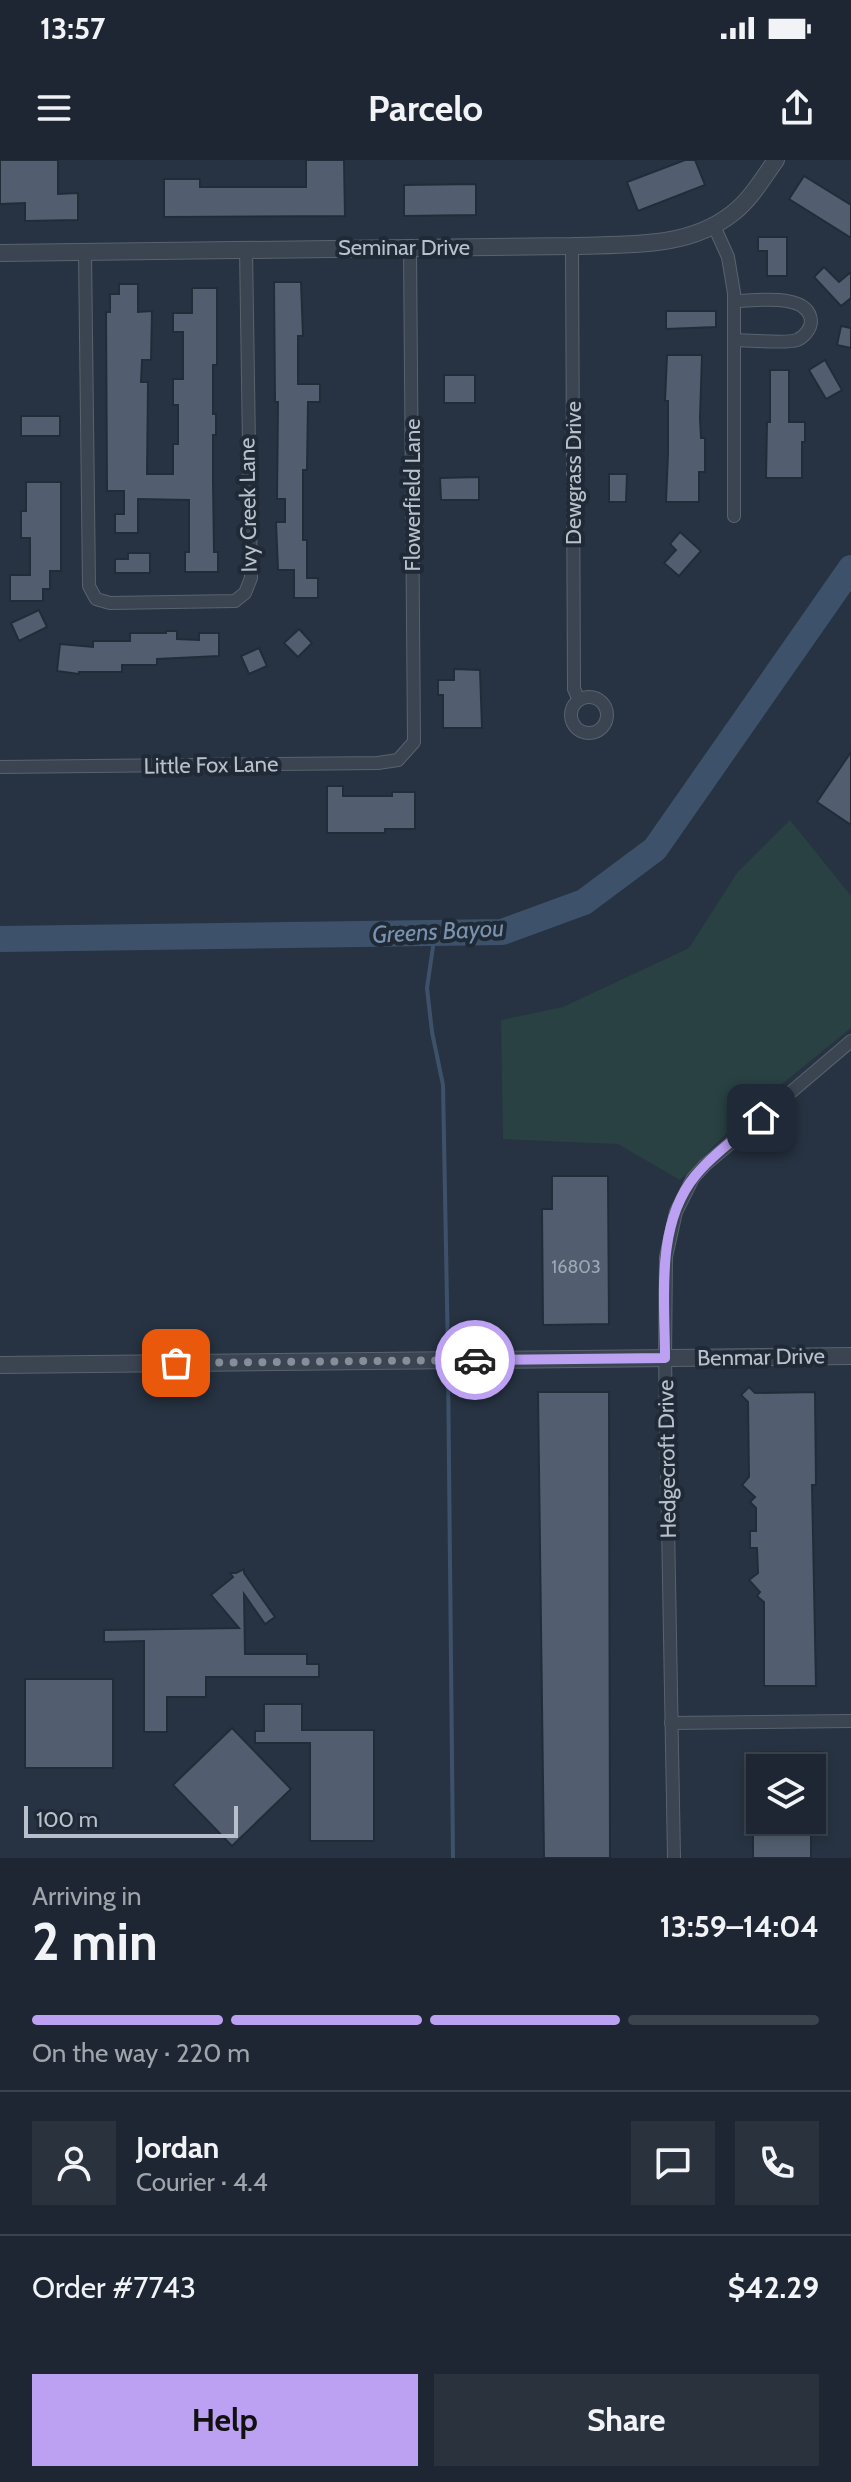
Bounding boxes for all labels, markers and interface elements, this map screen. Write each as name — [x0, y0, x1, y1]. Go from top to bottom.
text: 13:57 — [40, 10, 105, 47]
icon: menu — [32, 86, 76, 130]
text: Parcelo — [368, 86, 483, 130]
icon: share — [775, 86, 819, 130]
street label: Seminar Drive — [338, 234, 470, 261]
street label: Dewgrass Drive — [560, 401, 587, 545]
street label: Flowerfield Lane — [399, 418, 426, 572]
street label: Ivy Creek Lane — [233, 437, 263, 573]
street label: Little Fox Lane — [143, 750, 279, 780]
water label: Greens Bayou — [371, 913, 505, 949]
pin — [727, 1084, 795, 1152]
icon: home — [739, 1096, 783, 1140]
house number: 16803 — [551, 1256, 601, 1278]
courier — [435, 1320, 515, 1400]
pin — [142, 1329, 210, 1397]
icon: car — [453, 1338, 497, 1382]
icon: bag — [154, 1341, 198, 1385]
street label: Benmar Drive — [697, 1342, 825, 1372]
street label: Hedgecroft Drive — [652, 1379, 682, 1539]
map controls — [746, 1754, 826, 1834]
button: layers — [746, 1754, 826, 1834]
scale bar — [24, 1802, 238, 1838]
text: 100 m — [36, 1806, 98, 1833]
text: Arriving in — [32, 1880, 142, 1912]
text: 13:59–14:04 — [660, 1908, 819, 1945]
text: 2 min — [32, 1910, 158, 1973]
text: On the way · 220 m — [32, 2037, 250, 2069]
button: person — [32, 2121, 116, 2205]
button: chat — [631, 2121, 715, 2205]
button: phone — [735, 2121, 819, 2205]
text: Jordan — [136, 2129, 219, 2166]
text: Courier · 4.4 — [136, 2166, 268, 2198]
text: Order #7743 — [32, 2269, 196, 2306]
text: $42.29 — [728, 2269, 819, 2306]
button: Help — [32, 2374, 418, 2466]
button: Share — [434, 2374, 819, 2466]

